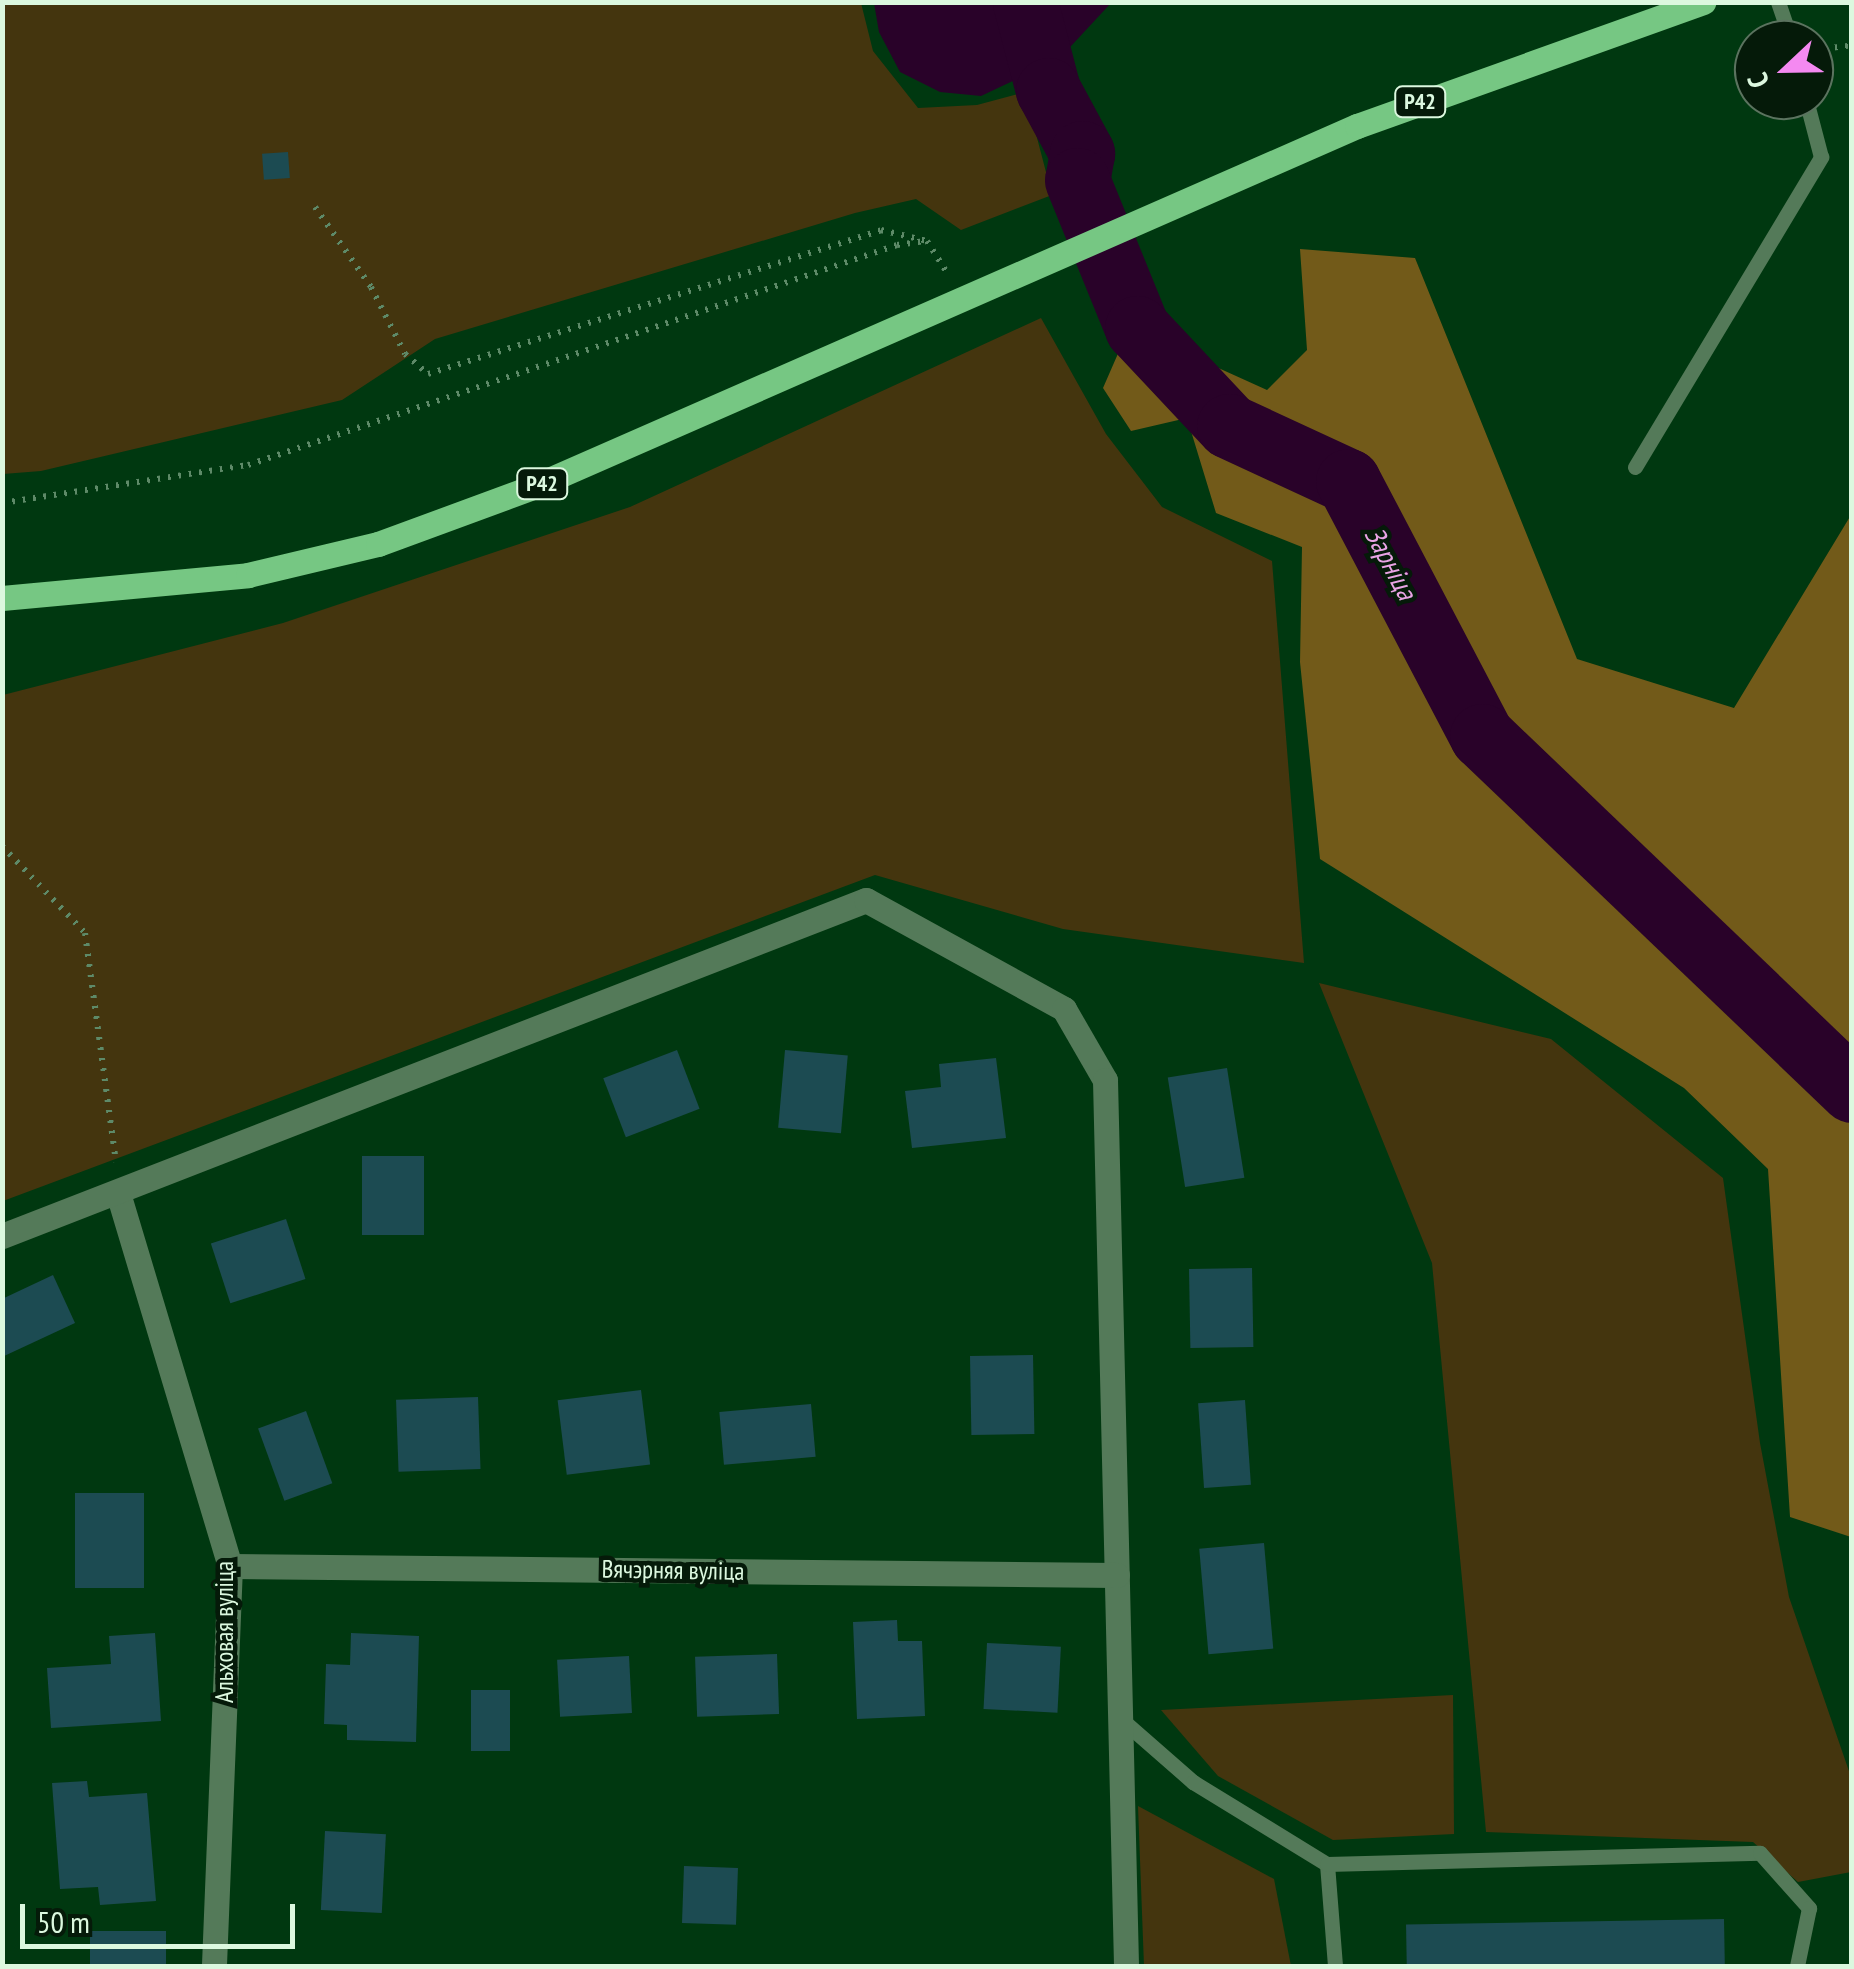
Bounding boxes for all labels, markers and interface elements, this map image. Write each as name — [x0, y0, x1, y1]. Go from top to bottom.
north arrow — [1734, 20, 1834, 120]
text: С — [1738, 68, 1777, 94]
road number: Р42 — [1392, 85, 1448, 119]
road number: Р42 — [514, 467, 570, 501]
water label: Зарніца — [1358, 521, 1424, 605]
street label: Вячэрняя вуліца — [601, 1554, 745, 1586]
street label: Альховая вуліца — [209, 1561, 239, 1703]
scale bar — [25, 1884, 300, 1946]
text: 50 m — [37, 1902, 90, 1941]

